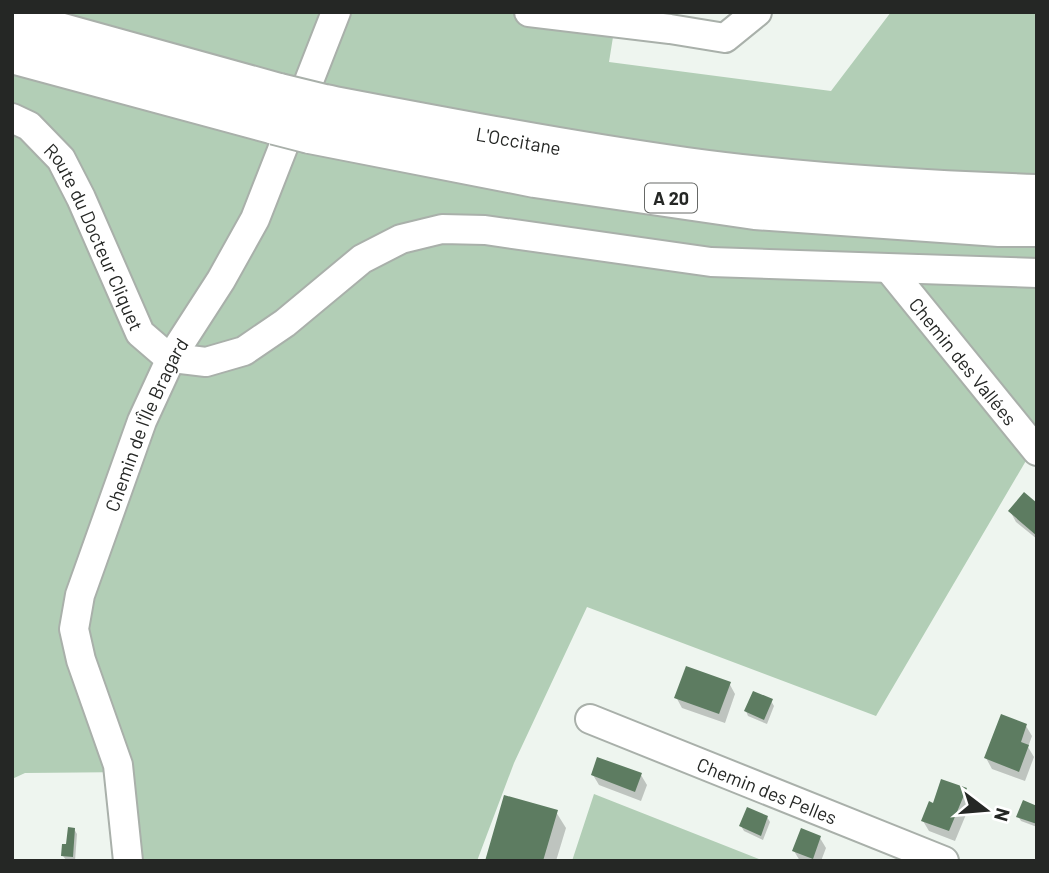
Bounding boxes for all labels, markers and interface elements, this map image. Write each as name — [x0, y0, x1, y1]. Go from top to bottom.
street label: L'Occitane — [474, 121, 563, 159]
street label: Route du Docteur Cliquet — [40, 138, 149, 334]
road number: A 20 — [645, 183, 697, 212]
street label: Chemin des Vallées — [905, 292, 1022, 429]
street label: Chemin de l'Île Bragard — [99, 333, 192, 514]
street label: Chemin des Pelles — [694, 752, 841, 828]
north arrow — [951, 775, 1021, 845]
text: N — [990, 806, 1016, 824]

